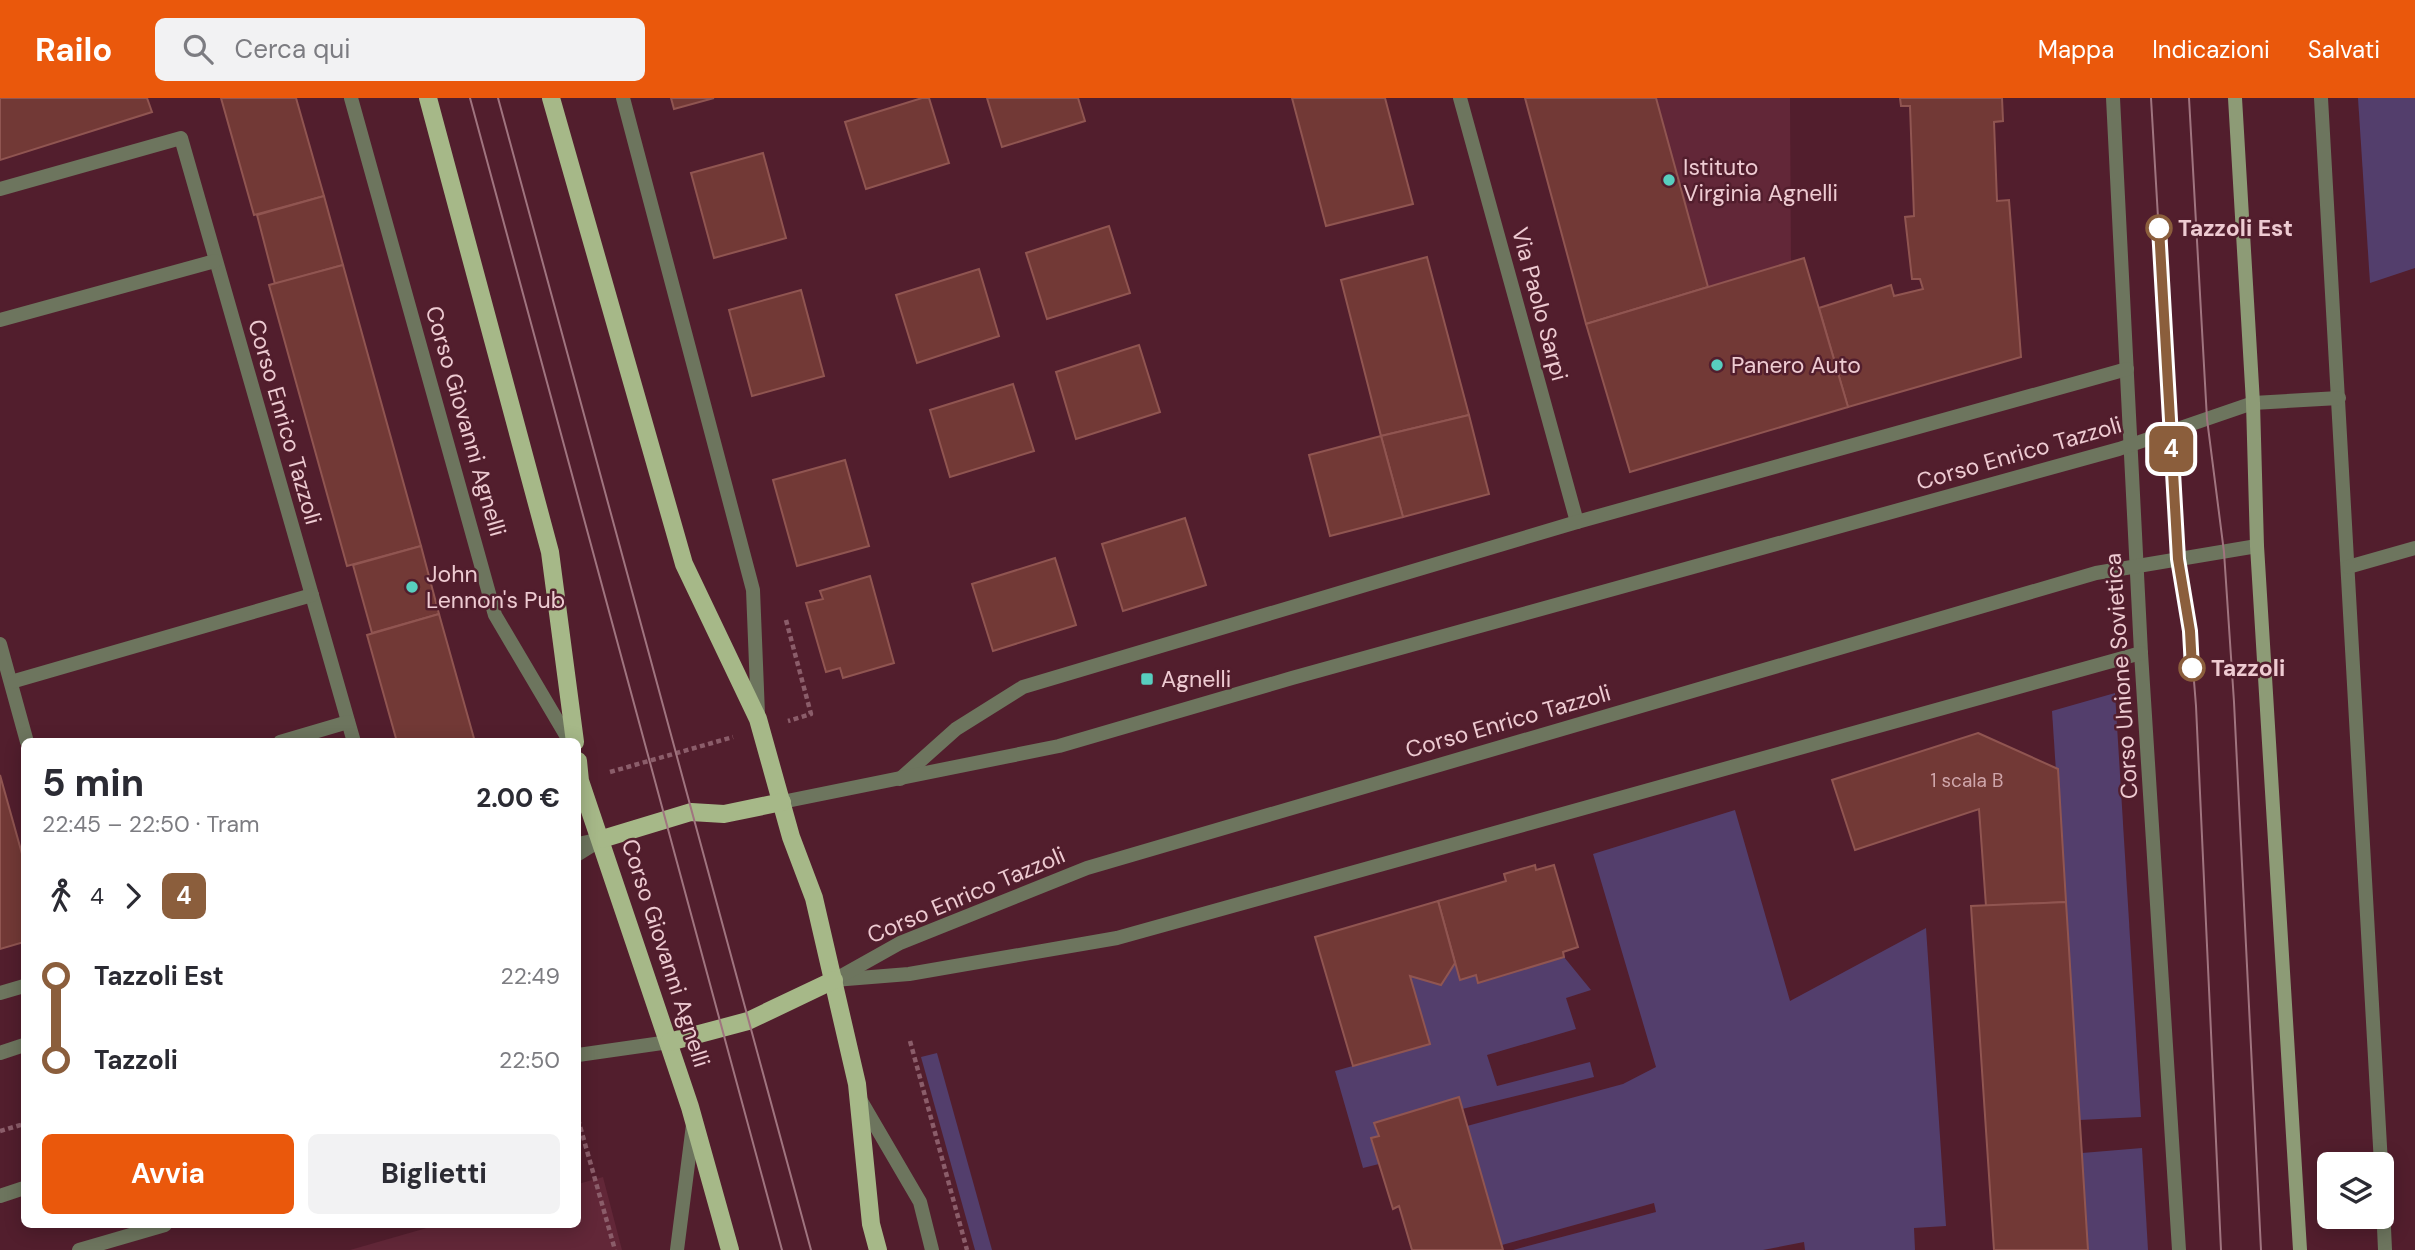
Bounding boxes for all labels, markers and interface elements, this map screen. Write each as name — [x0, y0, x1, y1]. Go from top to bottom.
search box — [155, 18, 645, 81]
text: Railo — [35, 28, 113, 71]
icon: search — [179, 30, 217, 68]
text: Cerca qui — [235, 32, 350, 66]
text: Mappa — [2038, 34, 2114, 65]
text: Indicazioni — [2152, 34, 2270, 65]
text: Salvati — [2308, 34, 2380, 65]
place label: Istituto Virginia Agnelli — [1683, 152, 1838, 208]
marker: Istituto Virginia Agnelli — [1661, 172, 1677, 188]
place label: Tazzoli Est — [2178, 213, 2293, 243]
marker: Tazzoli Est — [2146, 215, 2172, 241]
street label: Via Paolo Sarpi — [1505, 224, 1575, 384]
street label: Corso Giovanni Agnelli — [419, 302, 513, 540]
street label: Corso Enrico Tazzoli — [241, 316, 329, 528]
place label: Panero Auto — [1731, 350, 1861, 380]
marker: Panero Auto — [1709, 357, 1725, 373]
street label: Corso Enrico Tazzoli — [1913, 409, 2125, 497]
line badge: 4 — [2148, 426, 2194, 472]
text: 4 — [2163, 433, 2179, 464]
street label: Corso Unione Sovietica — [2097, 552, 2145, 800]
place label: John Lennon's Pub — [426, 559, 565, 615]
marker: John Lennon's Pub — [404, 579, 420, 595]
place label: Tazzoli — [2211, 653, 2285, 683]
marker: Tazzoli — [2179, 655, 2205, 681]
place label: Agnelli — [1161, 664, 1231, 694]
marker: Agnelli — [1139, 671, 1155, 687]
street label: Corso Enrico Tazzoli — [1402, 677, 1614, 765]
text: 5 min — [42, 758, 144, 808]
house number: 1 scala B — [1931, 768, 2003, 793]
text: 2.00 € — [476, 781, 560, 815]
text: 22:45 – 22:50 · Tram — [42, 809, 260, 839]
street label: Corso Giovanni Agnelli — [615, 835, 717, 1071]
street label: Corso Enrico Tazzoli — [862, 840, 1070, 950]
icon: walk — [42, 877, 80, 915]
icon: forward — [114, 877, 152, 915]
text: 4 — [176, 880, 192, 911]
text: 4 — [90, 881, 104, 911]
text: Tazzoli Est — [94, 959, 224, 993]
text: 22:49 — [500, 961, 560, 991]
text: Tazzoli — [94, 1043, 178, 1077]
text: 22:50 — [499, 1045, 560, 1075]
button: Avvia — [42, 1134, 294, 1214]
button: Biglietti — [308, 1134, 560, 1214]
map controls — [2317, 1152, 2394, 1229]
button: layers — [2317, 1152, 2394, 1229]

